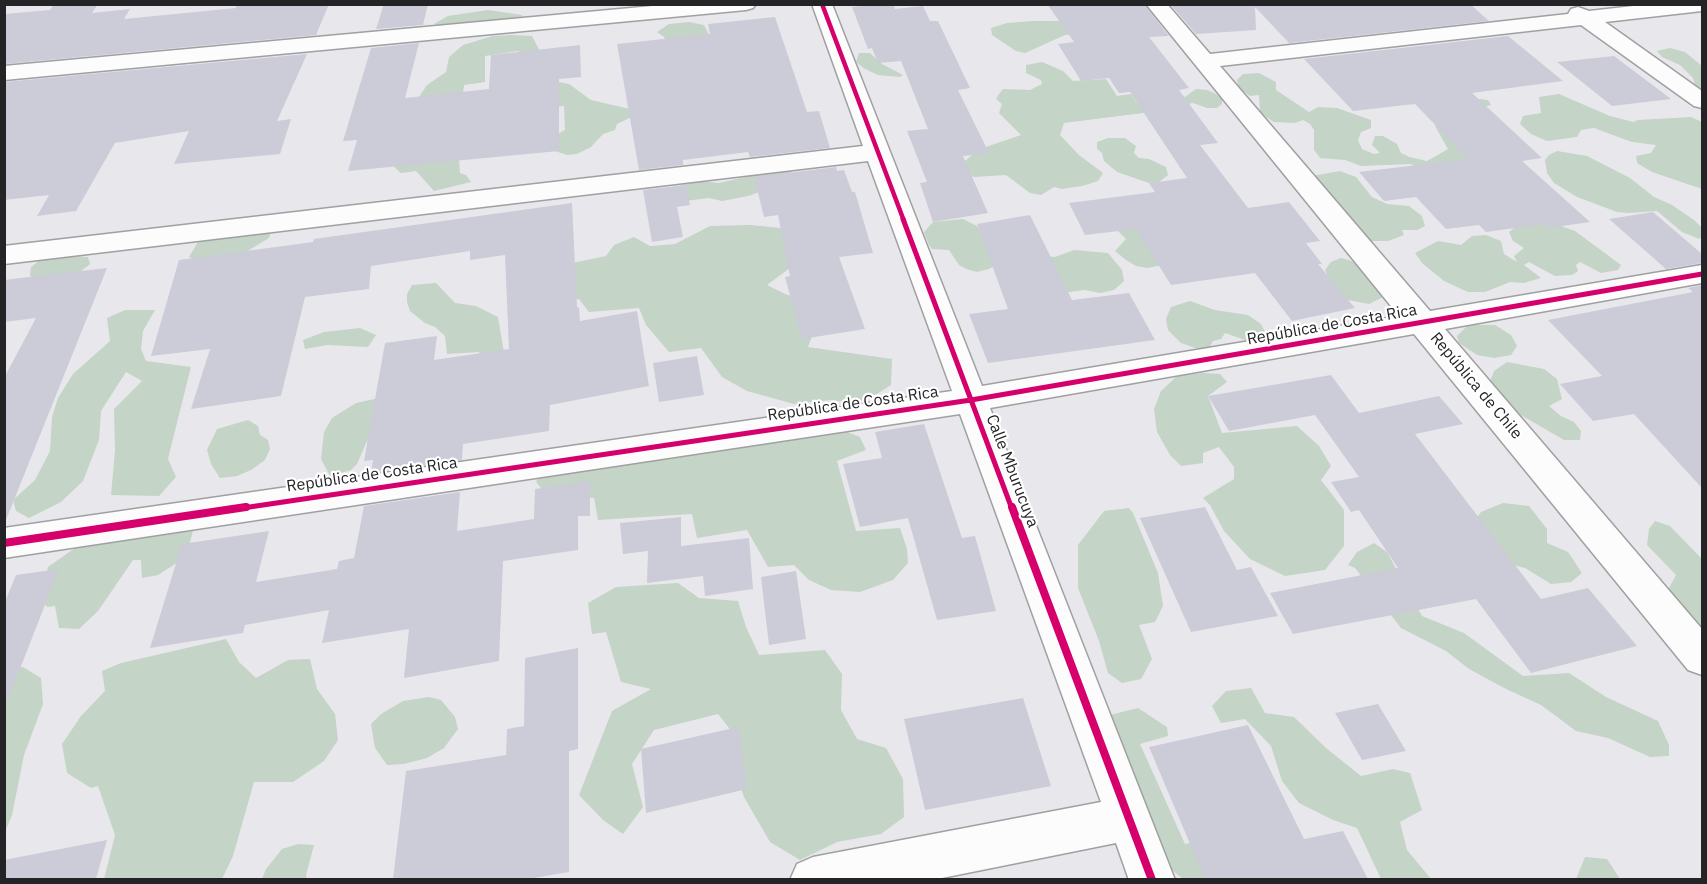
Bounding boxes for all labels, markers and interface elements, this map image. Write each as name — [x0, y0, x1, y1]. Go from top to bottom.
street label: República de Costa Rica — [1245, 301, 1419, 349]
street label: República de Chile — [1426, 329, 1526, 443]
street label: República de Costa Rica — [766, 383, 940, 425]
street label: Calle Mburucuya — [982, 412, 1042, 530]
street label: República de Costa Rica — [285, 454, 459, 496]

